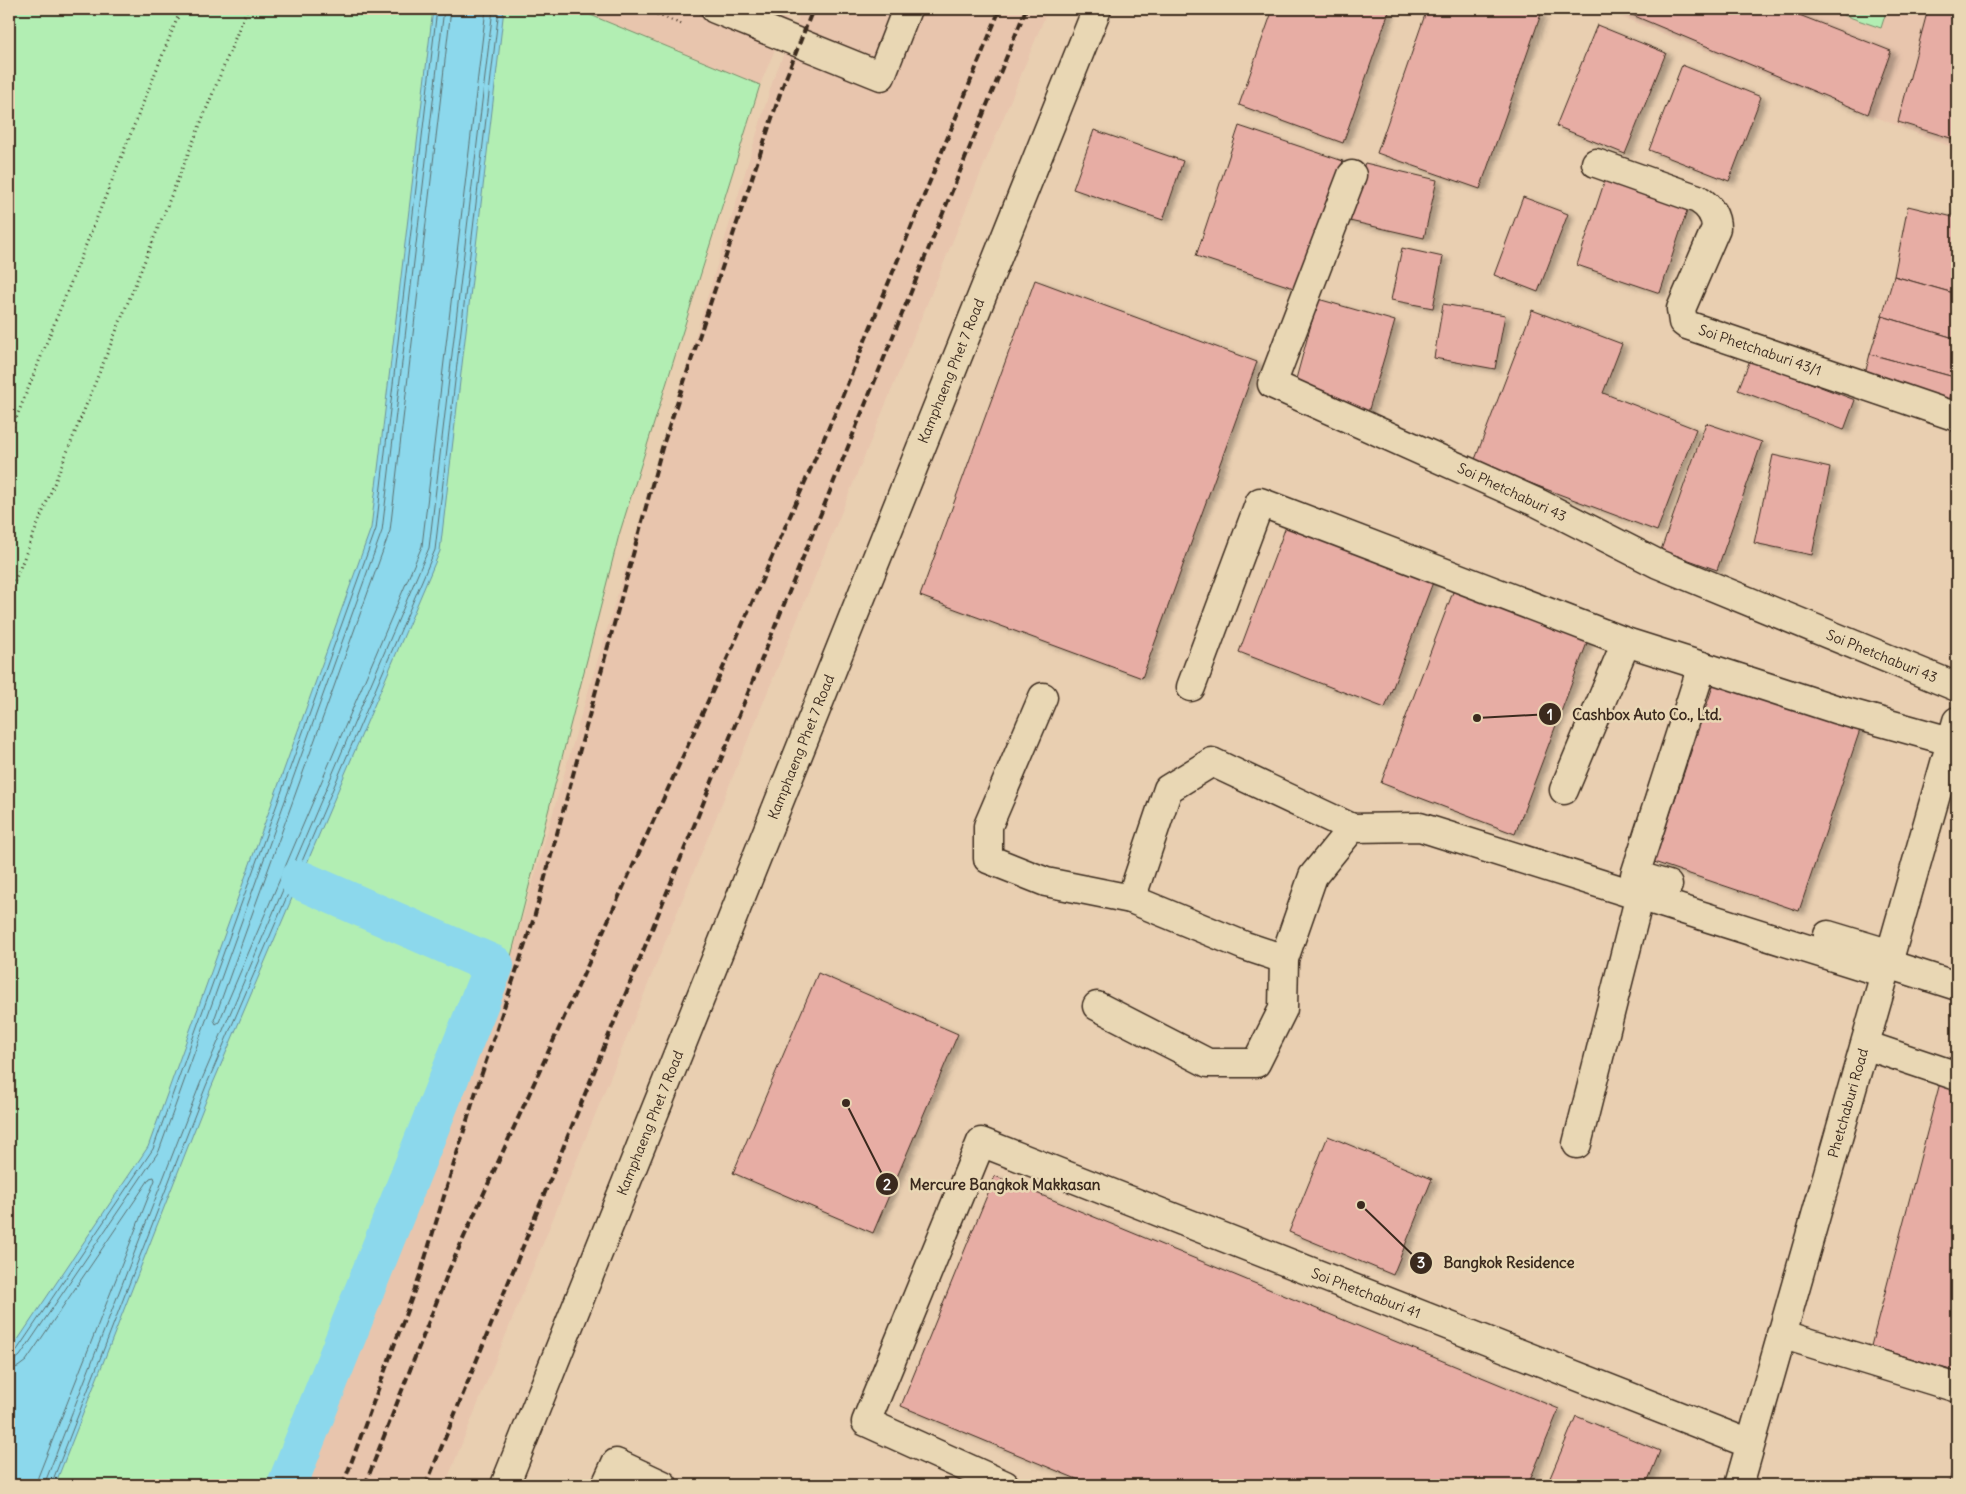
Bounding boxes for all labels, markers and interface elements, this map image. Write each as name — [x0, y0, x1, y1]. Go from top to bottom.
street label: Kamphaeng Phet 7 Road — [914, 296, 988, 446]
street label: Soi Phetchaburi 43/1 — [1696, 321, 1824, 379]
street label: Soi Phetchaburi 43 — [1455, 459, 1569, 525]
street label: Soi Phetchaburi 43 — [1824, 626, 1940, 687]
street label: Kamphaeng Phet 7 Road — [764, 672, 838, 822]
callout: Cashbox Auto Co., Ltd. — [1537, 699, 1732, 729]
text: 1 — [1547, 705, 1553, 724]
text: Cashbox Auto Co., Ltd. — [1572, 705, 1722, 724]
street label: Phetchaburi Road — [1824, 1046, 1872, 1160]
street label: Kamphaeng Phet 7 Road — [613, 1048, 687, 1198]
callout: Mercure Bangkok Makkasan — [874, 1169, 1110, 1199]
text: 2 — [883, 1175, 891, 1194]
text: Mercure Bangkok Makkasan — [910, 1175, 1101, 1195]
callout: Bangkok Residence — [1409, 1248, 1585, 1278]
text: 3 — [1417, 1253, 1425, 1272]
text: Bangkok Residence — [1443, 1253, 1575, 1273]
street label: Soi Phetchaburi 41 — [1309, 1264, 1423, 1322]

